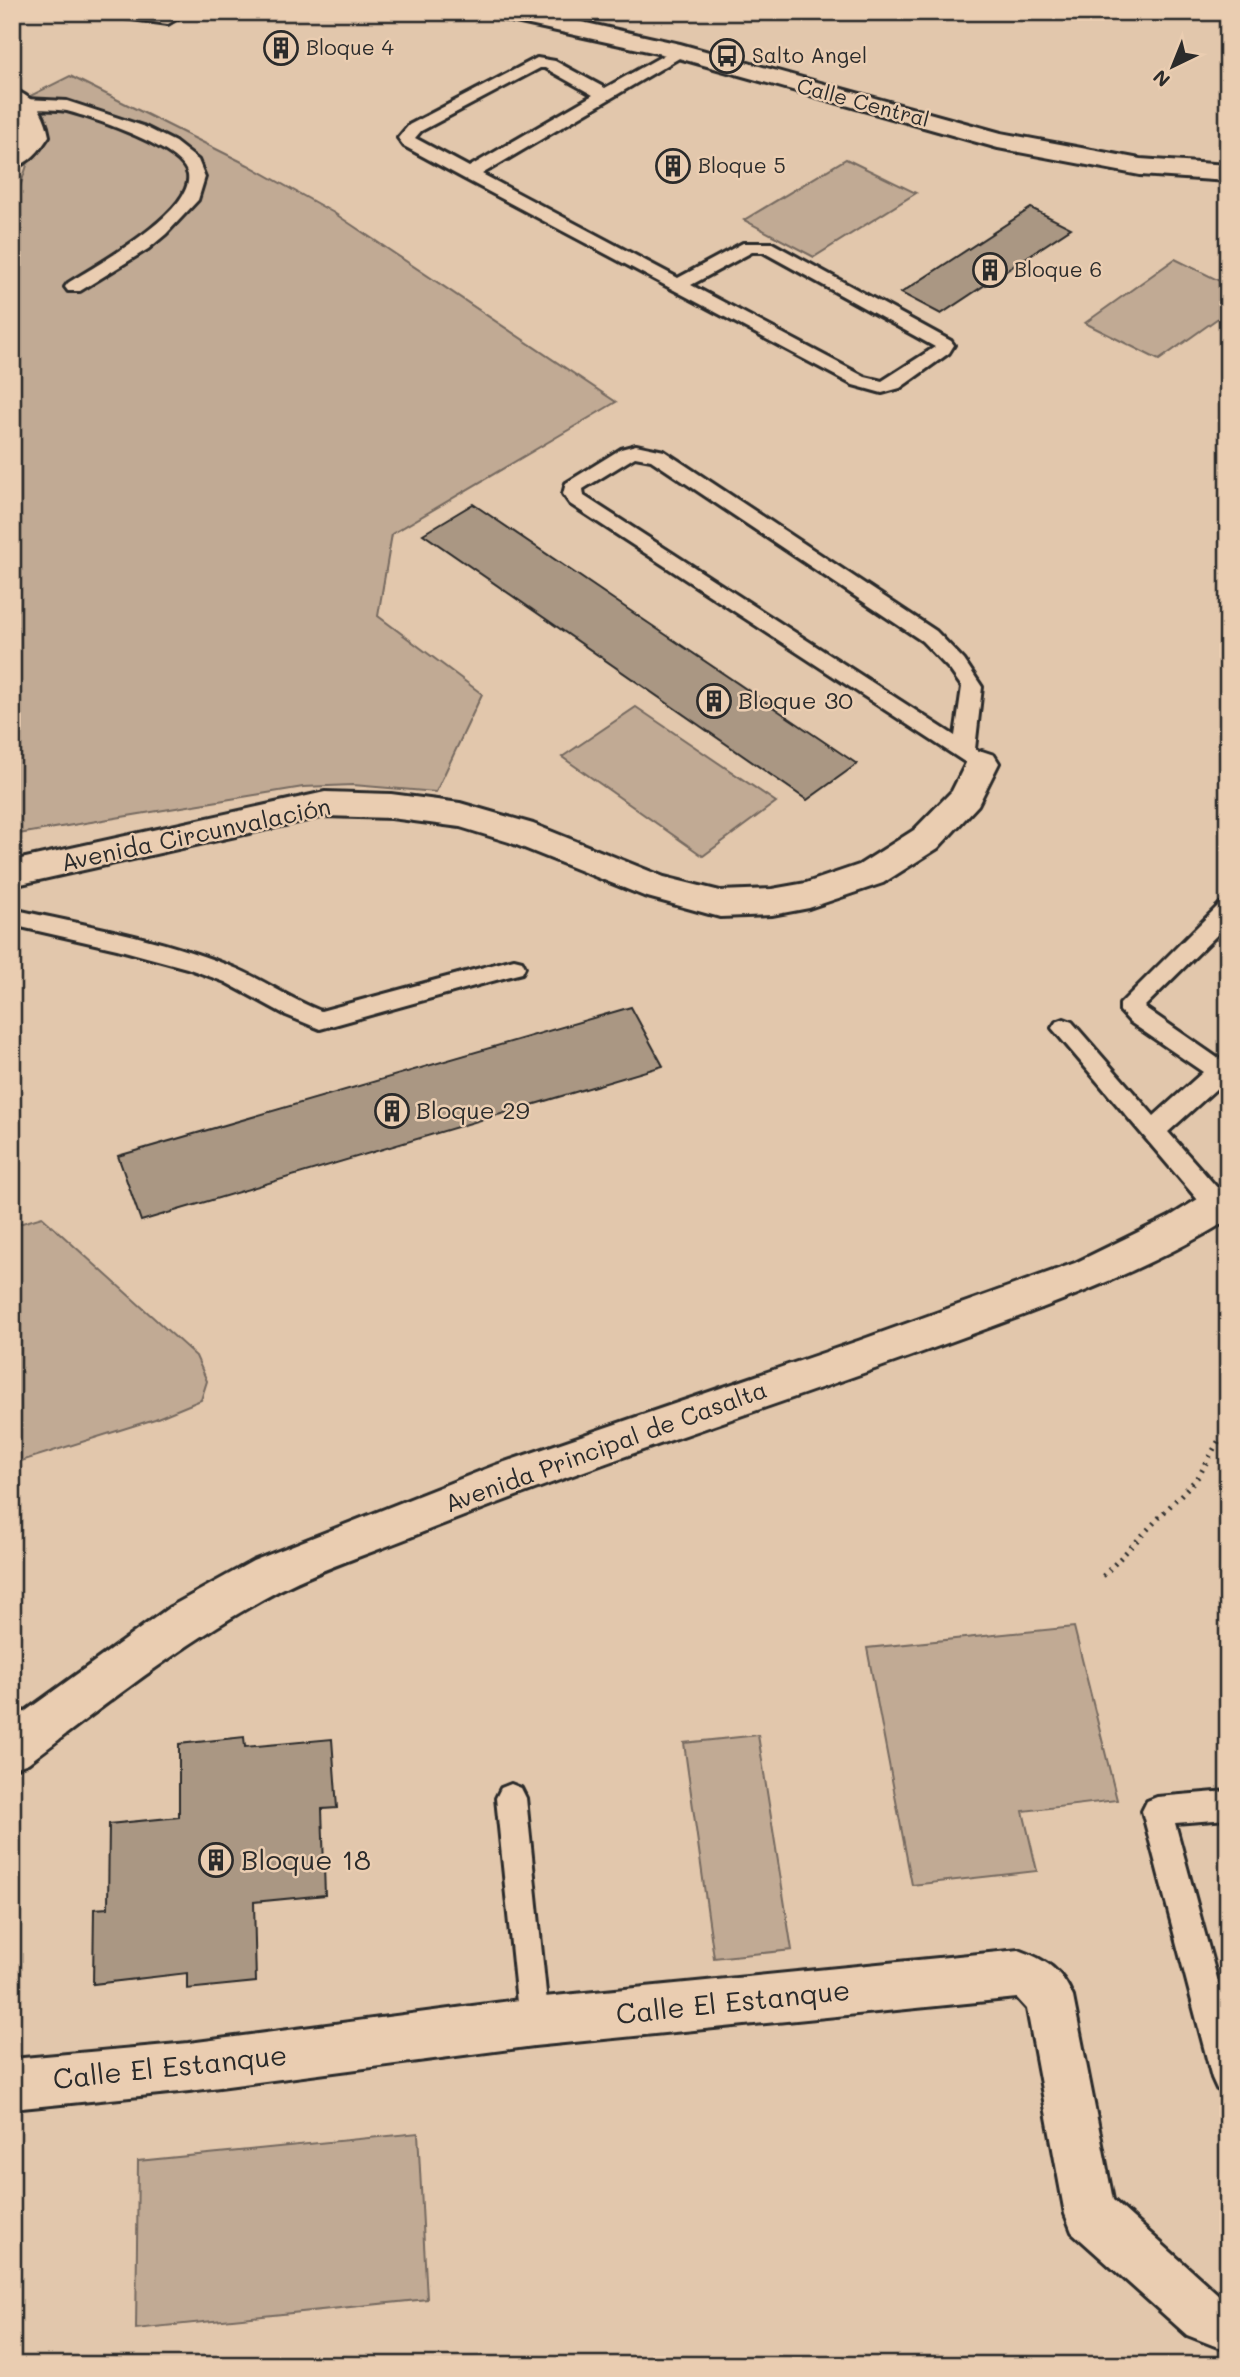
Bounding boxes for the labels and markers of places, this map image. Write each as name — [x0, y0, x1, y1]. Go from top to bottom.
building icon: Bloque 4 — [262, 29, 300, 67]
place label: Bloque 4 — [306, 33, 394, 60]
bus stop icon: Salto Angel — [708, 37, 746, 75]
place label: Salto Angel — [752, 41, 867, 68]
building icon: Bloque 5 — [654, 147, 692, 185]
place label: Bloque 5 — [698, 151, 786, 178]
building icon: Bloque 6 — [971, 251, 1009, 289]
place label: Bloque 6 — [1014, 255, 1102, 282]
building icon: Bloque 30 — [695, 682, 733, 720]
place label: Bloque 30 — [738, 684, 853, 715]
building icon: Bloque 29 — [373, 1092, 411, 1130]
place label: Bloque 29 — [416, 1094, 530, 1125]
building icon: Bloque 18 — [197, 1841, 235, 1879]
place label: Bloque 18 — [241, 1841, 371, 1877]

